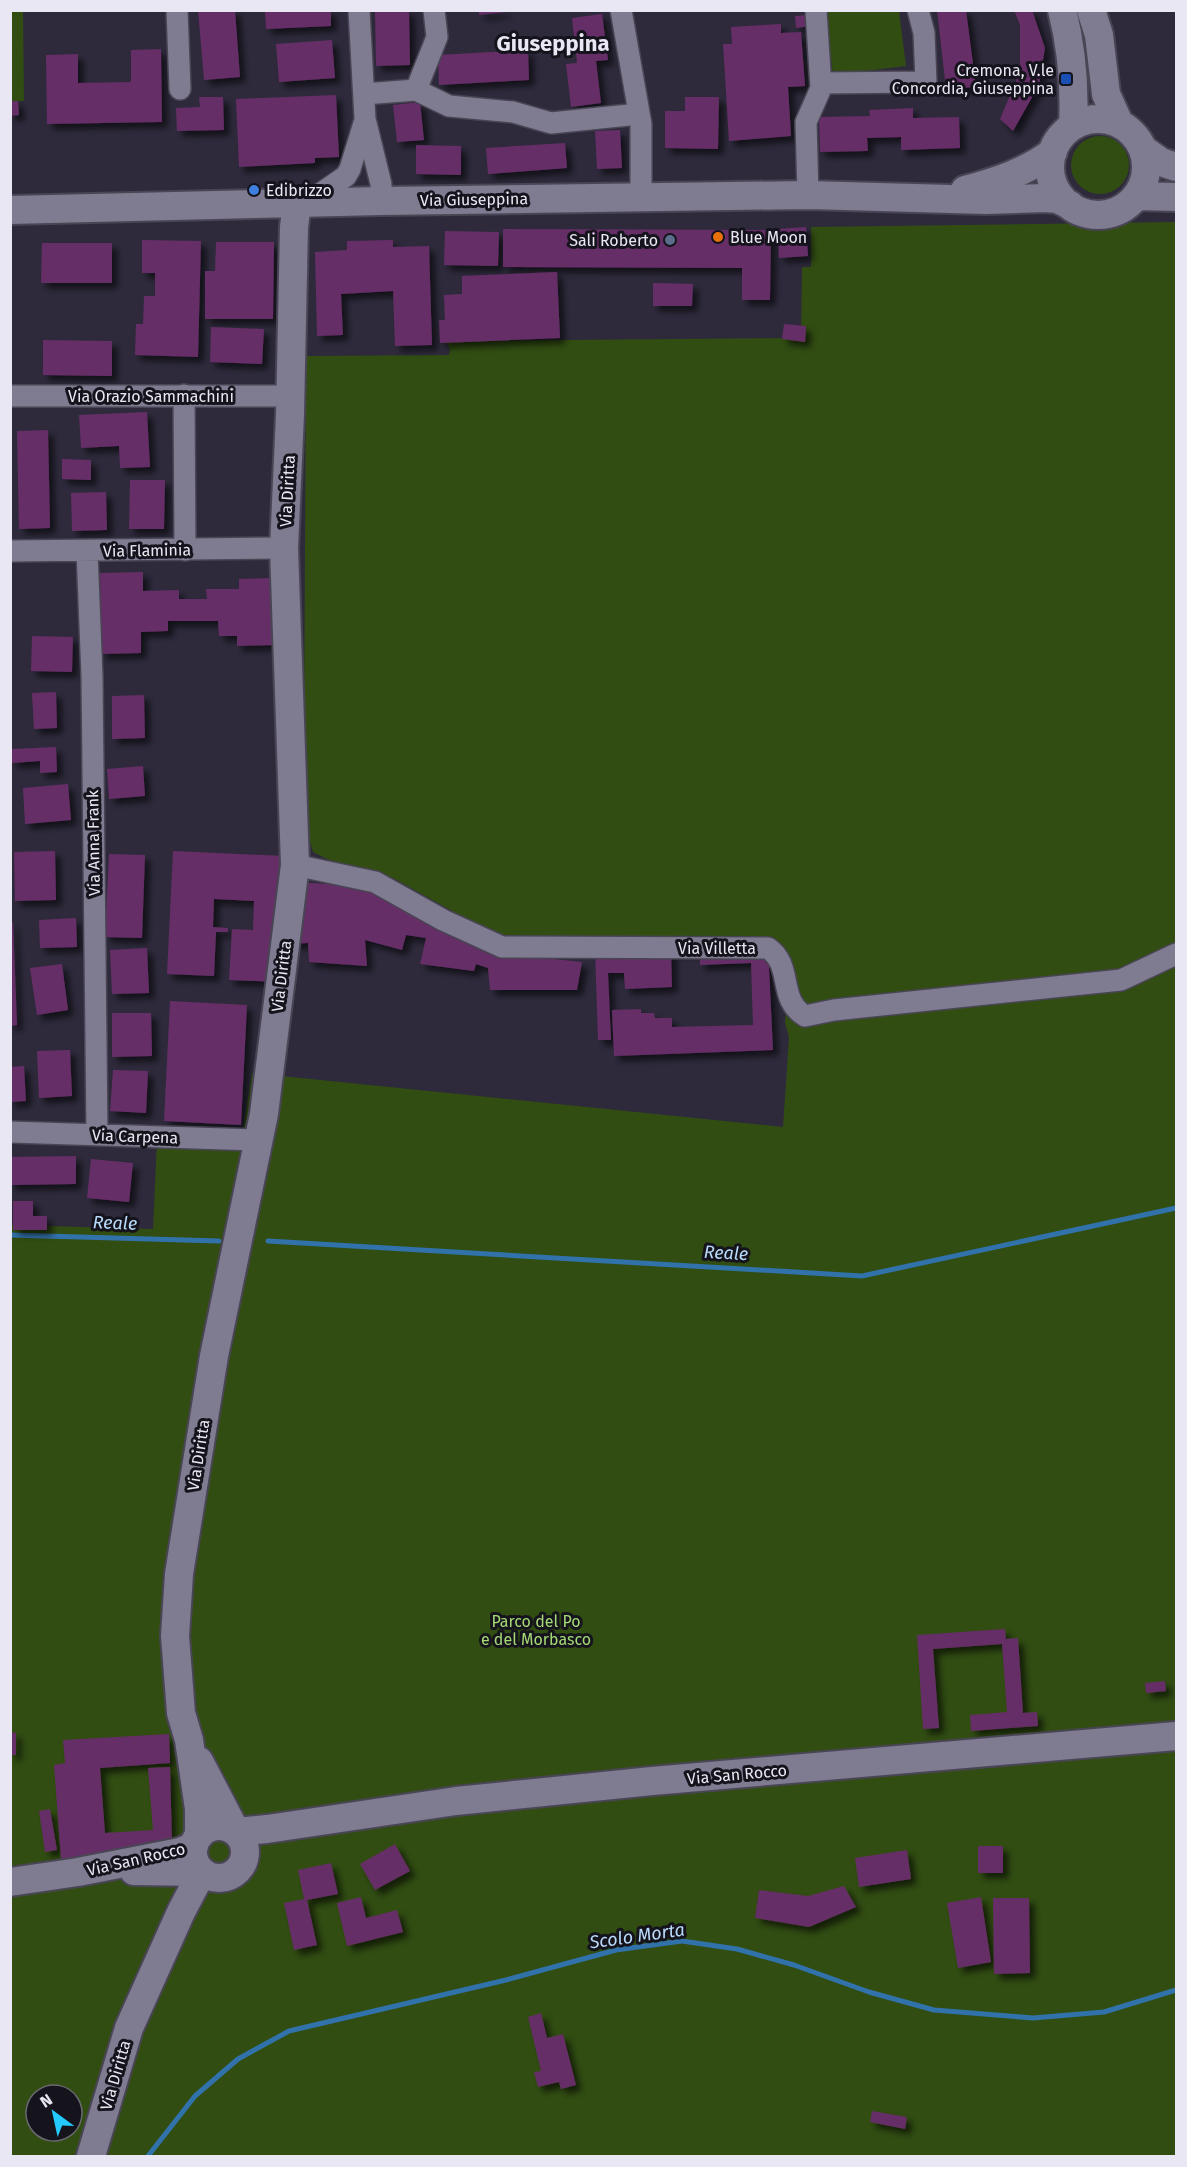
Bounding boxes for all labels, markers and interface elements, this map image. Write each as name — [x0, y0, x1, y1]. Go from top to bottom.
district label: Giuseppina — [497, 30, 609, 57]
place label: Cremona, V.le Concordia, Giuseppina — [892, 61, 1054, 98]
marker: Cremona, V.le Concordia, Giuseppina — [1059, 72, 1073, 86]
place label: Edibrizzo — [266, 181, 332, 200]
marker: Edibrizzo — [247, 183, 261, 197]
street label: Via Giuseppina — [420, 189, 528, 210]
place label: Blue Moon — [730, 228, 807, 247]
marker: Blue Moon — [711, 230, 725, 244]
place label: Sali Roberto — [569, 231, 658, 250]
marker: Sali Roberto — [663, 233, 677, 247]
street label: Via Orazio Sammachini — [68, 387, 234, 406]
street label: Via Diritta — [276, 455, 299, 527]
street label: Via Flaminia — [103, 540, 191, 561]
street label: Via Anna Frank — [83, 789, 104, 896]
street label: Via Diritta — [268, 939, 295, 1013]
street label: Via Villetta — [678, 939, 756, 958]
street label: Via Carpena — [92, 1125, 178, 1148]
water label: Reale — [92, 1211, 138, 1235]
water label: Reale — [703, 1241, 749, 1265]
street label: Via Diritta — [183, 1418, 214, 1492]
park label: Parco del Po e del Morbasco — [481, 1612, 591, 1649]
street label: Via San Rocco — [686, 1761, 788, 1788]
street label: Via San Rocco — [85, 1839, 187, 1880]
water label: Scolo Morta — [587, 1918, 686, 1954]
street label: Via Diritta — [96, 2038, 135, 2112]
north arrow — [24, 2083, 84, 2143]
text: N — [36, 2090, 56, 2112]

